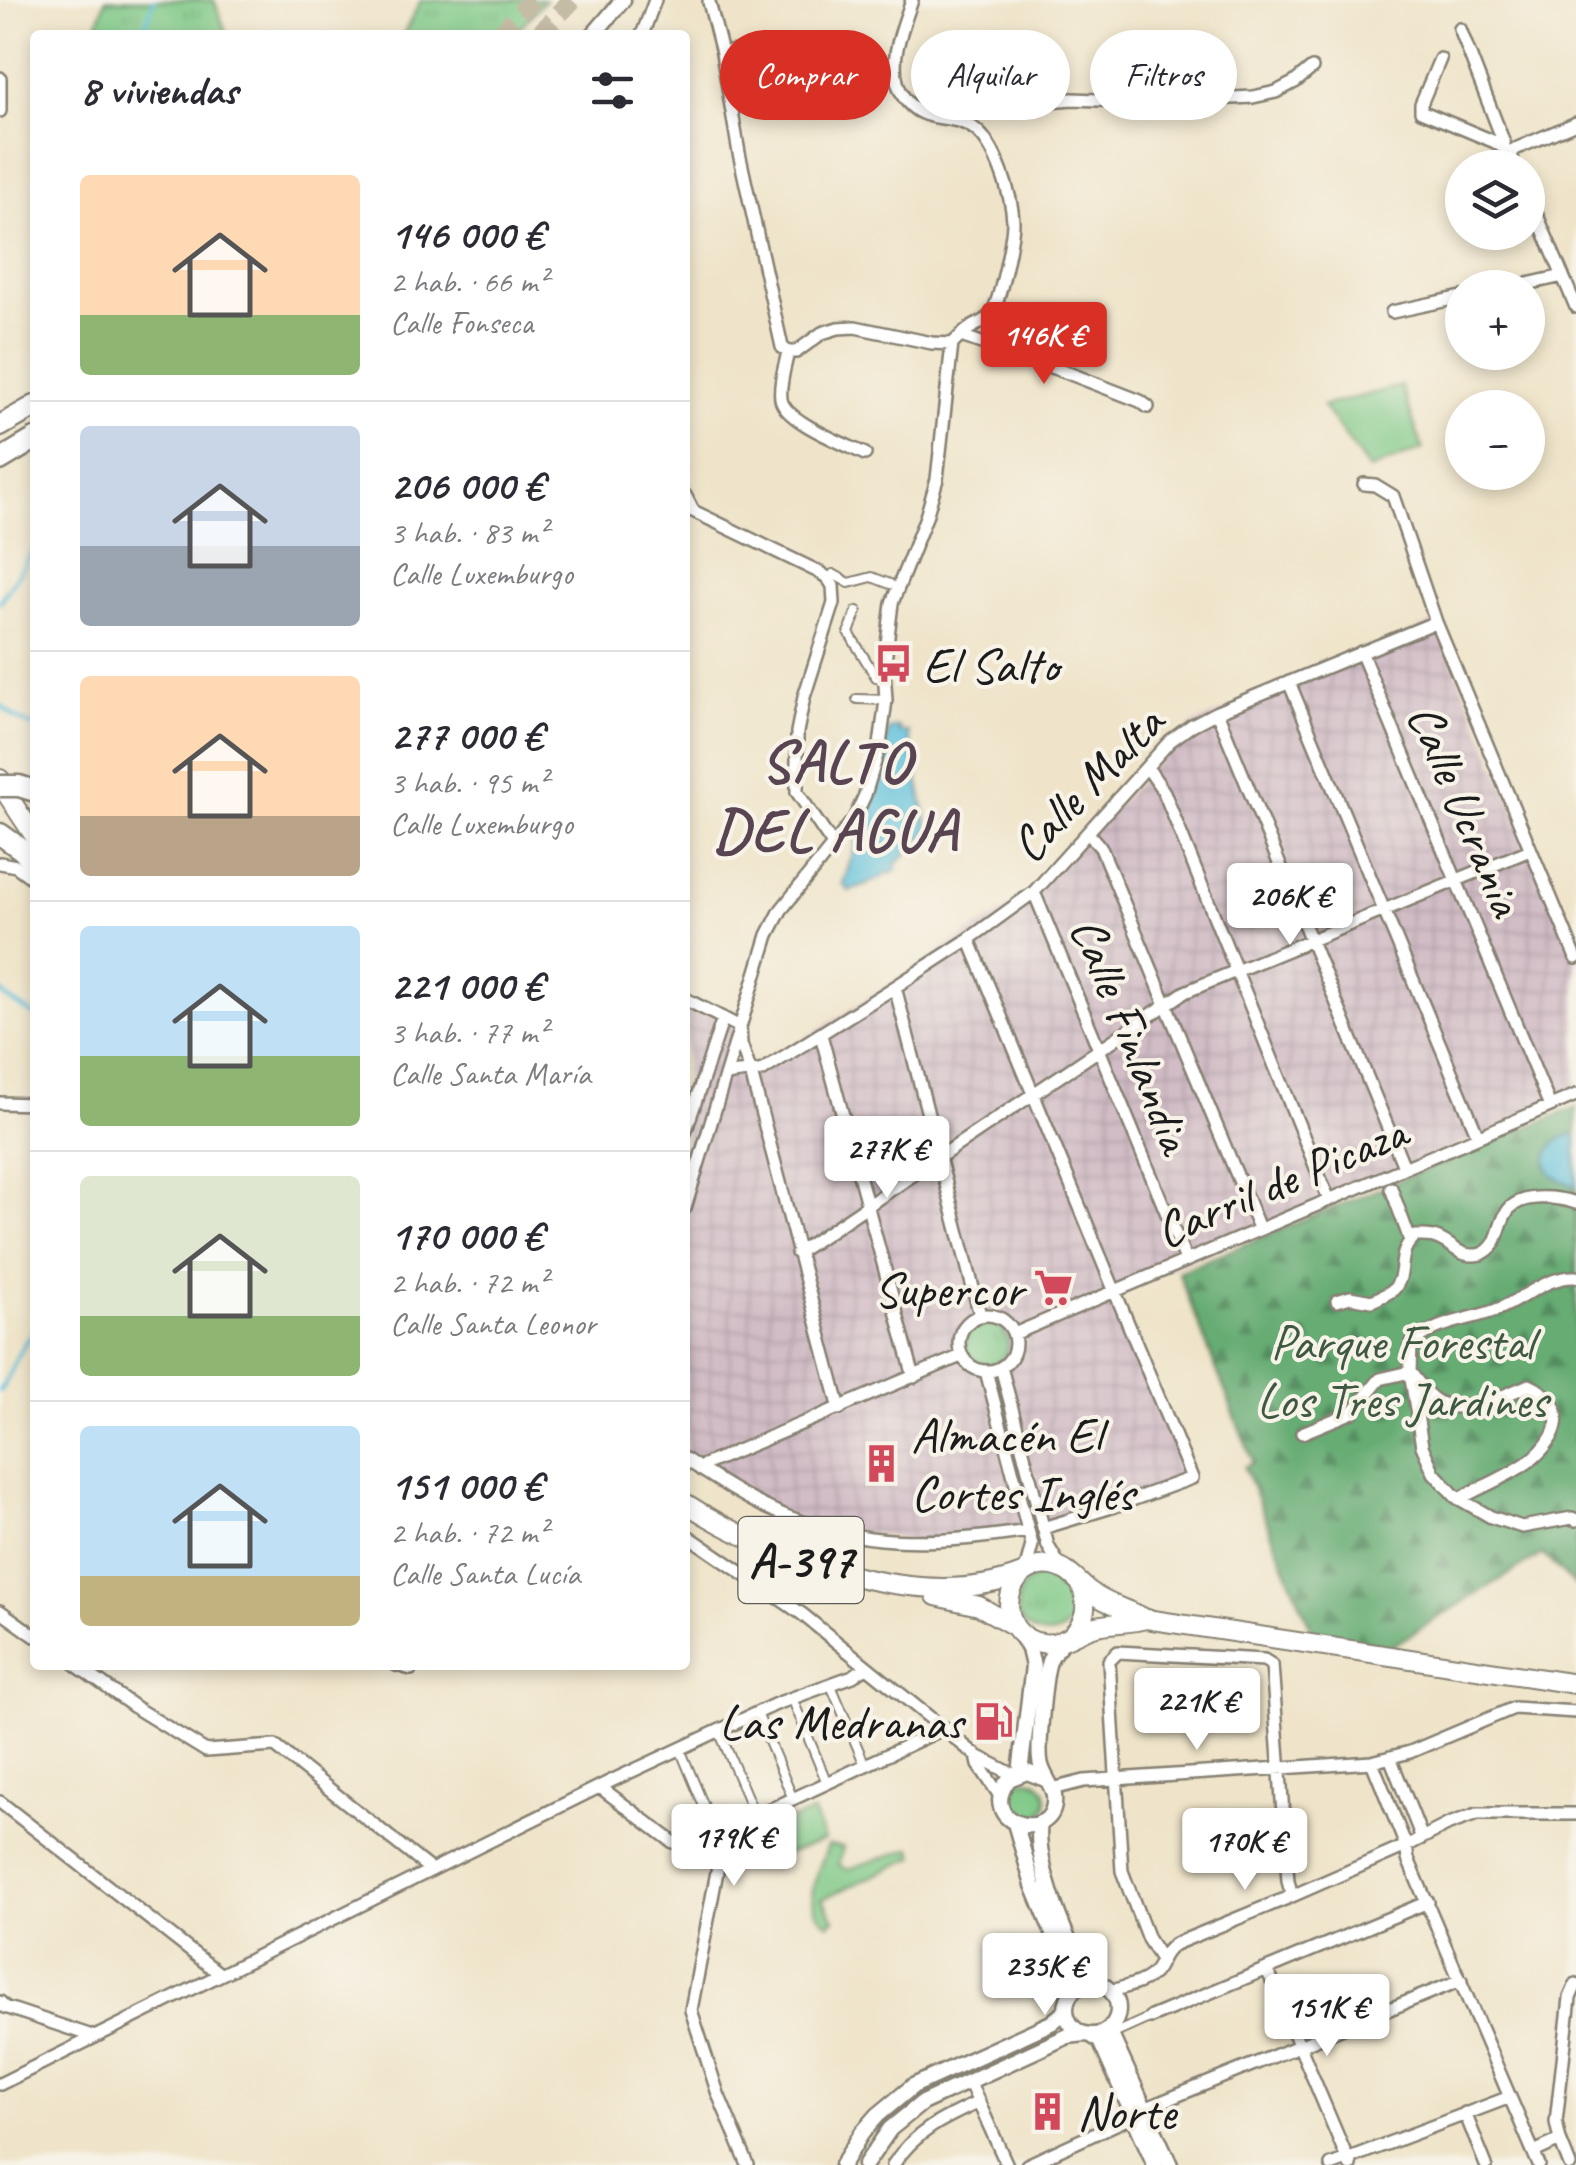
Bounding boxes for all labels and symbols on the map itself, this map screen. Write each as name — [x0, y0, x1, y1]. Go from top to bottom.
pin: 146K € — [963, 302, 1125, 387]
place label: El Salto — [923, 634, 1064, 697]
bus stop icon: El Salto — [872, 643, 914, 685]
street label: Calle Malta — [997, 690, 1179, 876]
street label: Calle Ucrania — [1393, 694, 1539, 928]
district label: SALTO DEL AGUA — [713, 723, 961, 868]
pin: 206K € — [1209, 863, 1371, 948]
street label: Calle Finlandia — [1056, 908, 1209, 1166]
street label: Carril de Picaza — [1146, 1099, 1420, 1262]
pin: 277K € — [806, 1116, 968, 1201]
place label: Supercor — [874, 1258, 1028, 1321]
supermarket icon: Supercor — [1032, 1267, 1074, 1309]
park label: Parque Forestal Los Tres Jardines — [1257, 1311, 1552, 1432]
place label: Almacén El Cortes Inglés — [911, 1404, 1139, 1525]
building icon: Almacén El Cortes Inglés — [860, 1442, 902, 1484]
road number: A-397 — [738, 1517, 864, 1603]
pin: 221K € — [1116, 1668, 1278, 1753]
place label: Las Medranas — [719, 1691, 967, 1754]
fuel station icon: Las Medranas — [972, 1700, 1014, 1742]
pin: 179K € — [653, 1804, 815, 1889]
pin: 170K € — [1164, 1808, 1326, 1893]
pin: 235K € — [964, 1933, 1126, 2018]
pin: 151K € — [1246, 1974, 1408, 2059]
place label: Norte — [1077, 2081, 1178, 2144]
building icon: Norte — [1026, 2090, 1068, 2132]

